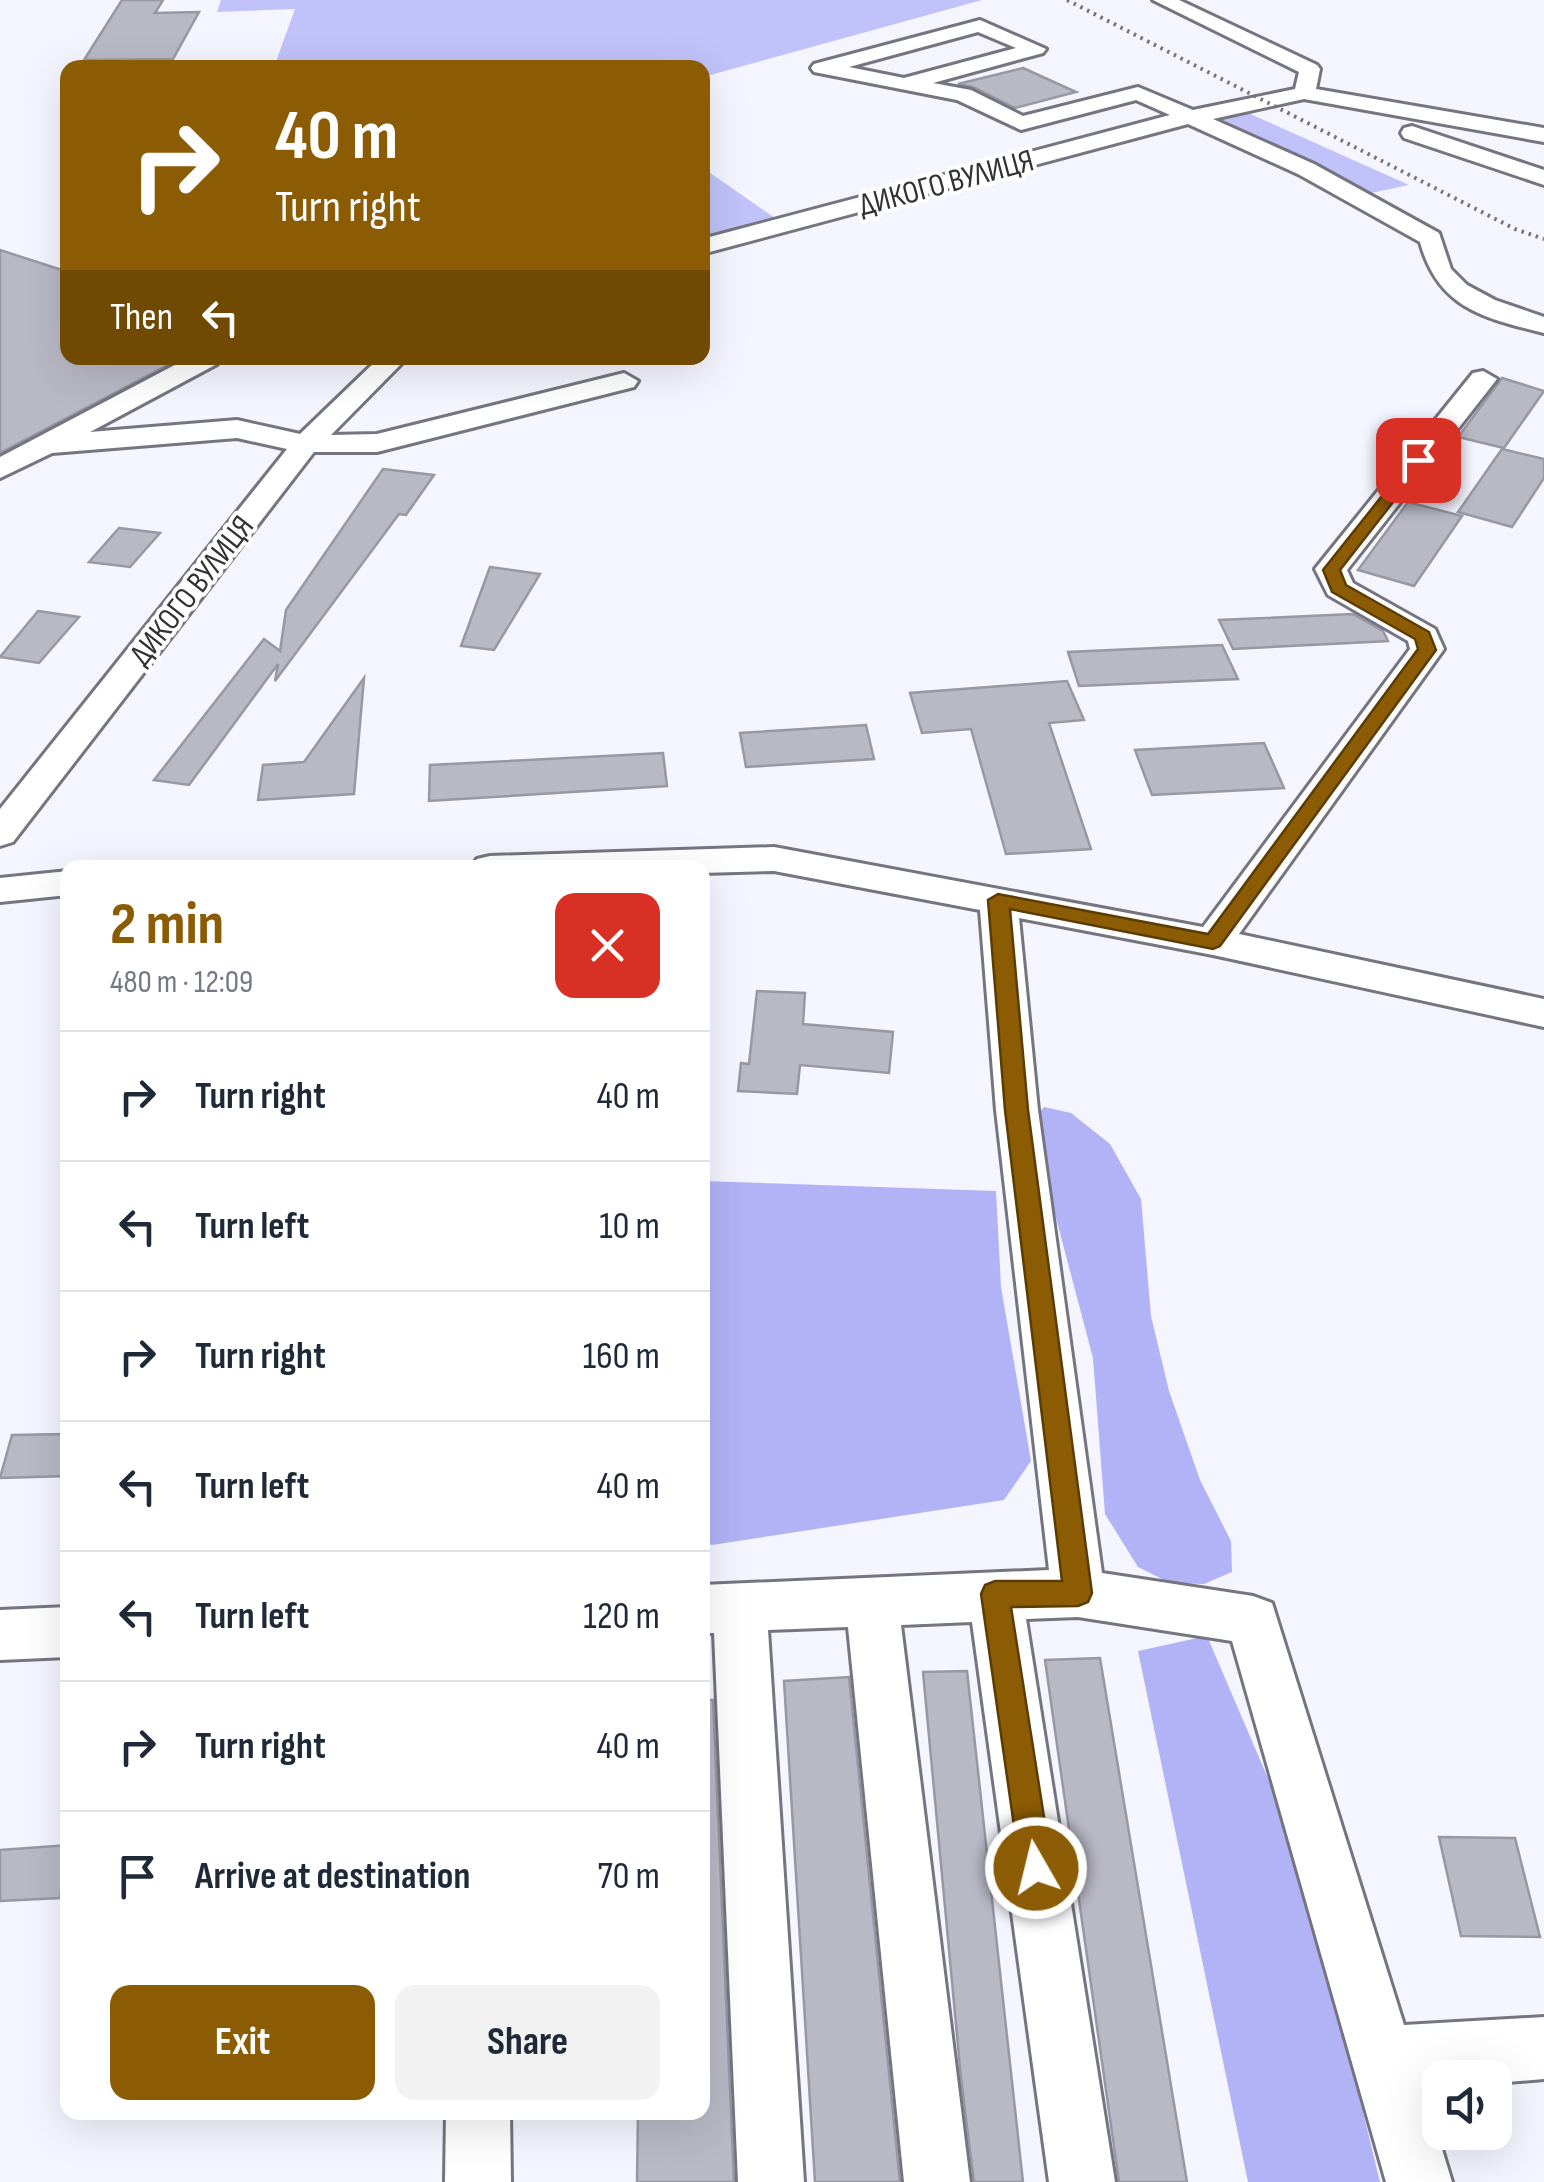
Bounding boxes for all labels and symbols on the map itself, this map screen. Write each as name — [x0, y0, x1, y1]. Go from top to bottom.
street label: ДИКОГО ВУЛИЦЯ — [855, 141, 1038, 226]
pin — [1376, 418, 1461, 503]
street label: ДИКОГО ВУЛИЦЯ — [122, 508, 263, 674]
position arrow — [984, 1816, 1088, 1920]

